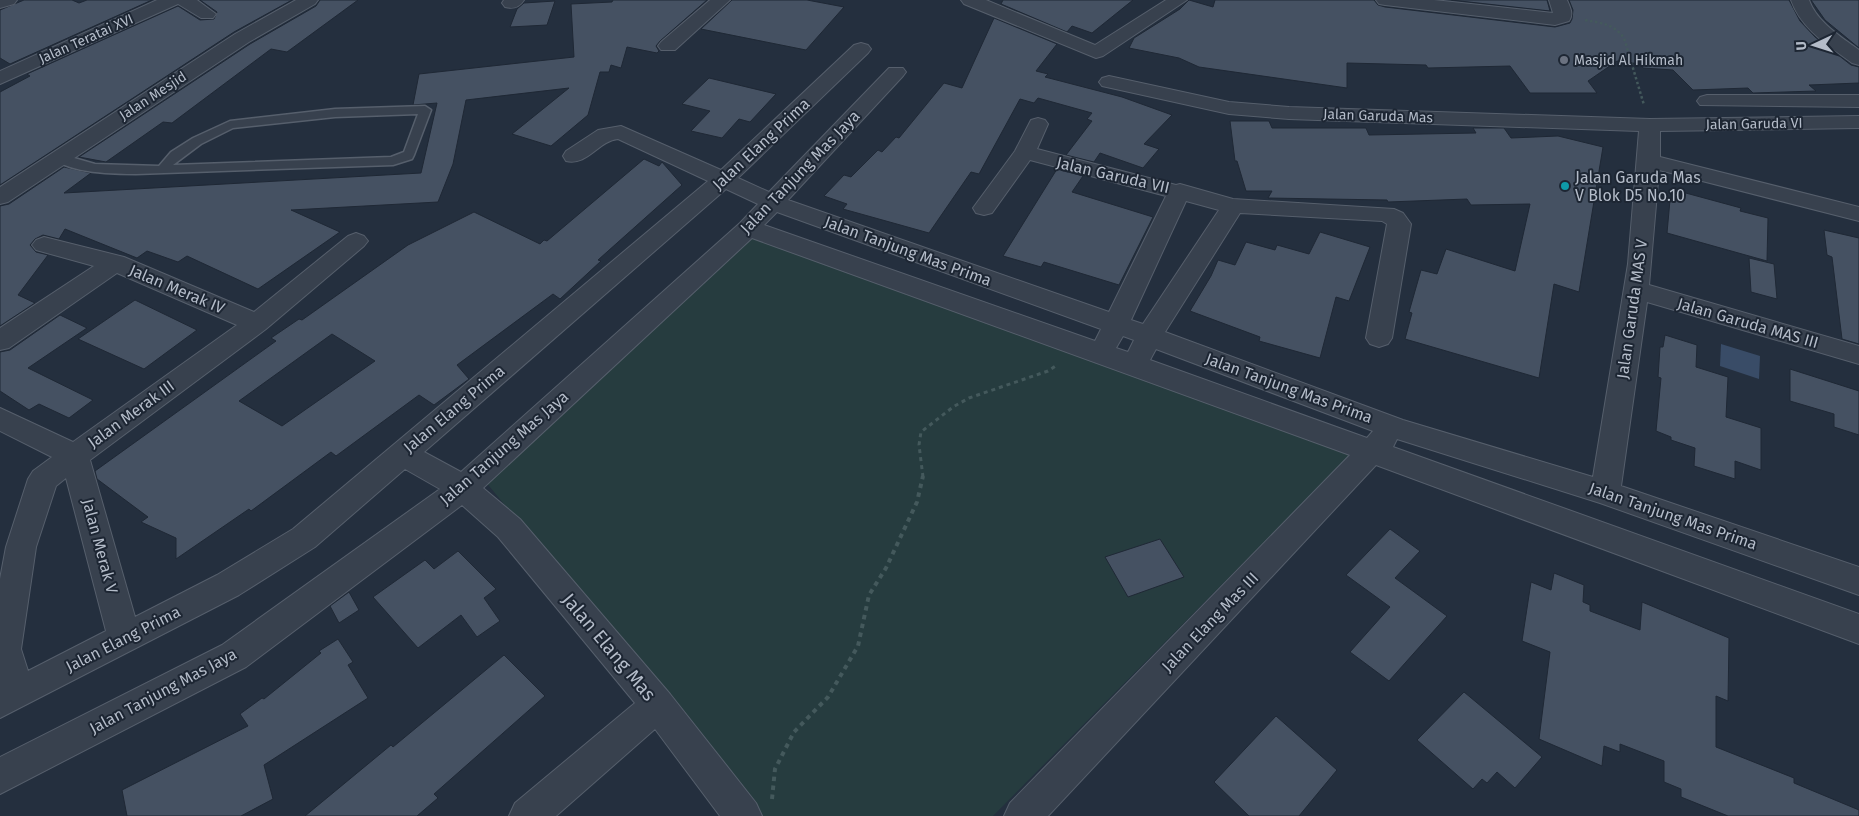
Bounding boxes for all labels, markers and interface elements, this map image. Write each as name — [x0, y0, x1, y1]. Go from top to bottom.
street label: Jalan Teratai XVI — [36, 11, 136, 67]
north arrow — [1789, 20, 1839, 70]
text: U — [1793, 41, 1810, 51]
place label: Masjid Al Hikmah — [1574, 52, 1683, 69]
marker: Masjid Al Hikmah — [1558, 54, 1570, 66]
street label: Jalan Mesjid — [116, 68, 190, 124]
street label: Jalan Elang Prima — [708, 94, 814, 194]
street label: Jalan Tanjung Mas Jaya — [736, 106, 864, 238]
street label: Jalan Garuda Mas — [1323, 106, 1434, 126]
street label: Jalan Garuda VI — [1705, 115, 1803, 133]
street label: Jalan Garuda VII — [1055, 153, 1171, 197]
place label: Jalan Garuda Mas V Blok D5 No.10 — [1575, 168, 1701, 205]
marker: Jalan Garuda Mas V Blok D5 No.10 — [1559, 180, 1571, 192]
street label: Jalan Tanjung Mas Prima — [822, 212, 994, 290]
street label: Jalan Garuda MAS V — [1613, 238, 1651, 380]
street label: Jalan Merak IV — [126, 260, 228, 318]
street label: Jalan Garuda MAS III — [1675, 294, 1821, 352]
street label: Jalan Tanjung Mas Prima — [1203, 349, 1375, 427]
street label: Jalan Elang Prima — [400, 361, 508, 457]
street label: Jalan Merak III — [84, 376, 178, 452]
street label: Jalan Tanjung Mas Jaya — [436, 387, 572, 509]
street label: Jalan Tanjung Mas Prima — [1587, 478, 1759, 554]
street label: Jalan Merak V — [78, 497, 122, 595]
street label: Jalan Elang Mas III — [1158, 568, 1262, 676]
street label: Jalan Elang Mas — [557, 588, 661, 706]
street label: Jalan Elang Prima — [62, 602, 184, 676]
street label: Jalan Tanjung Mas Jaya — [86, 644, 240, 738]

